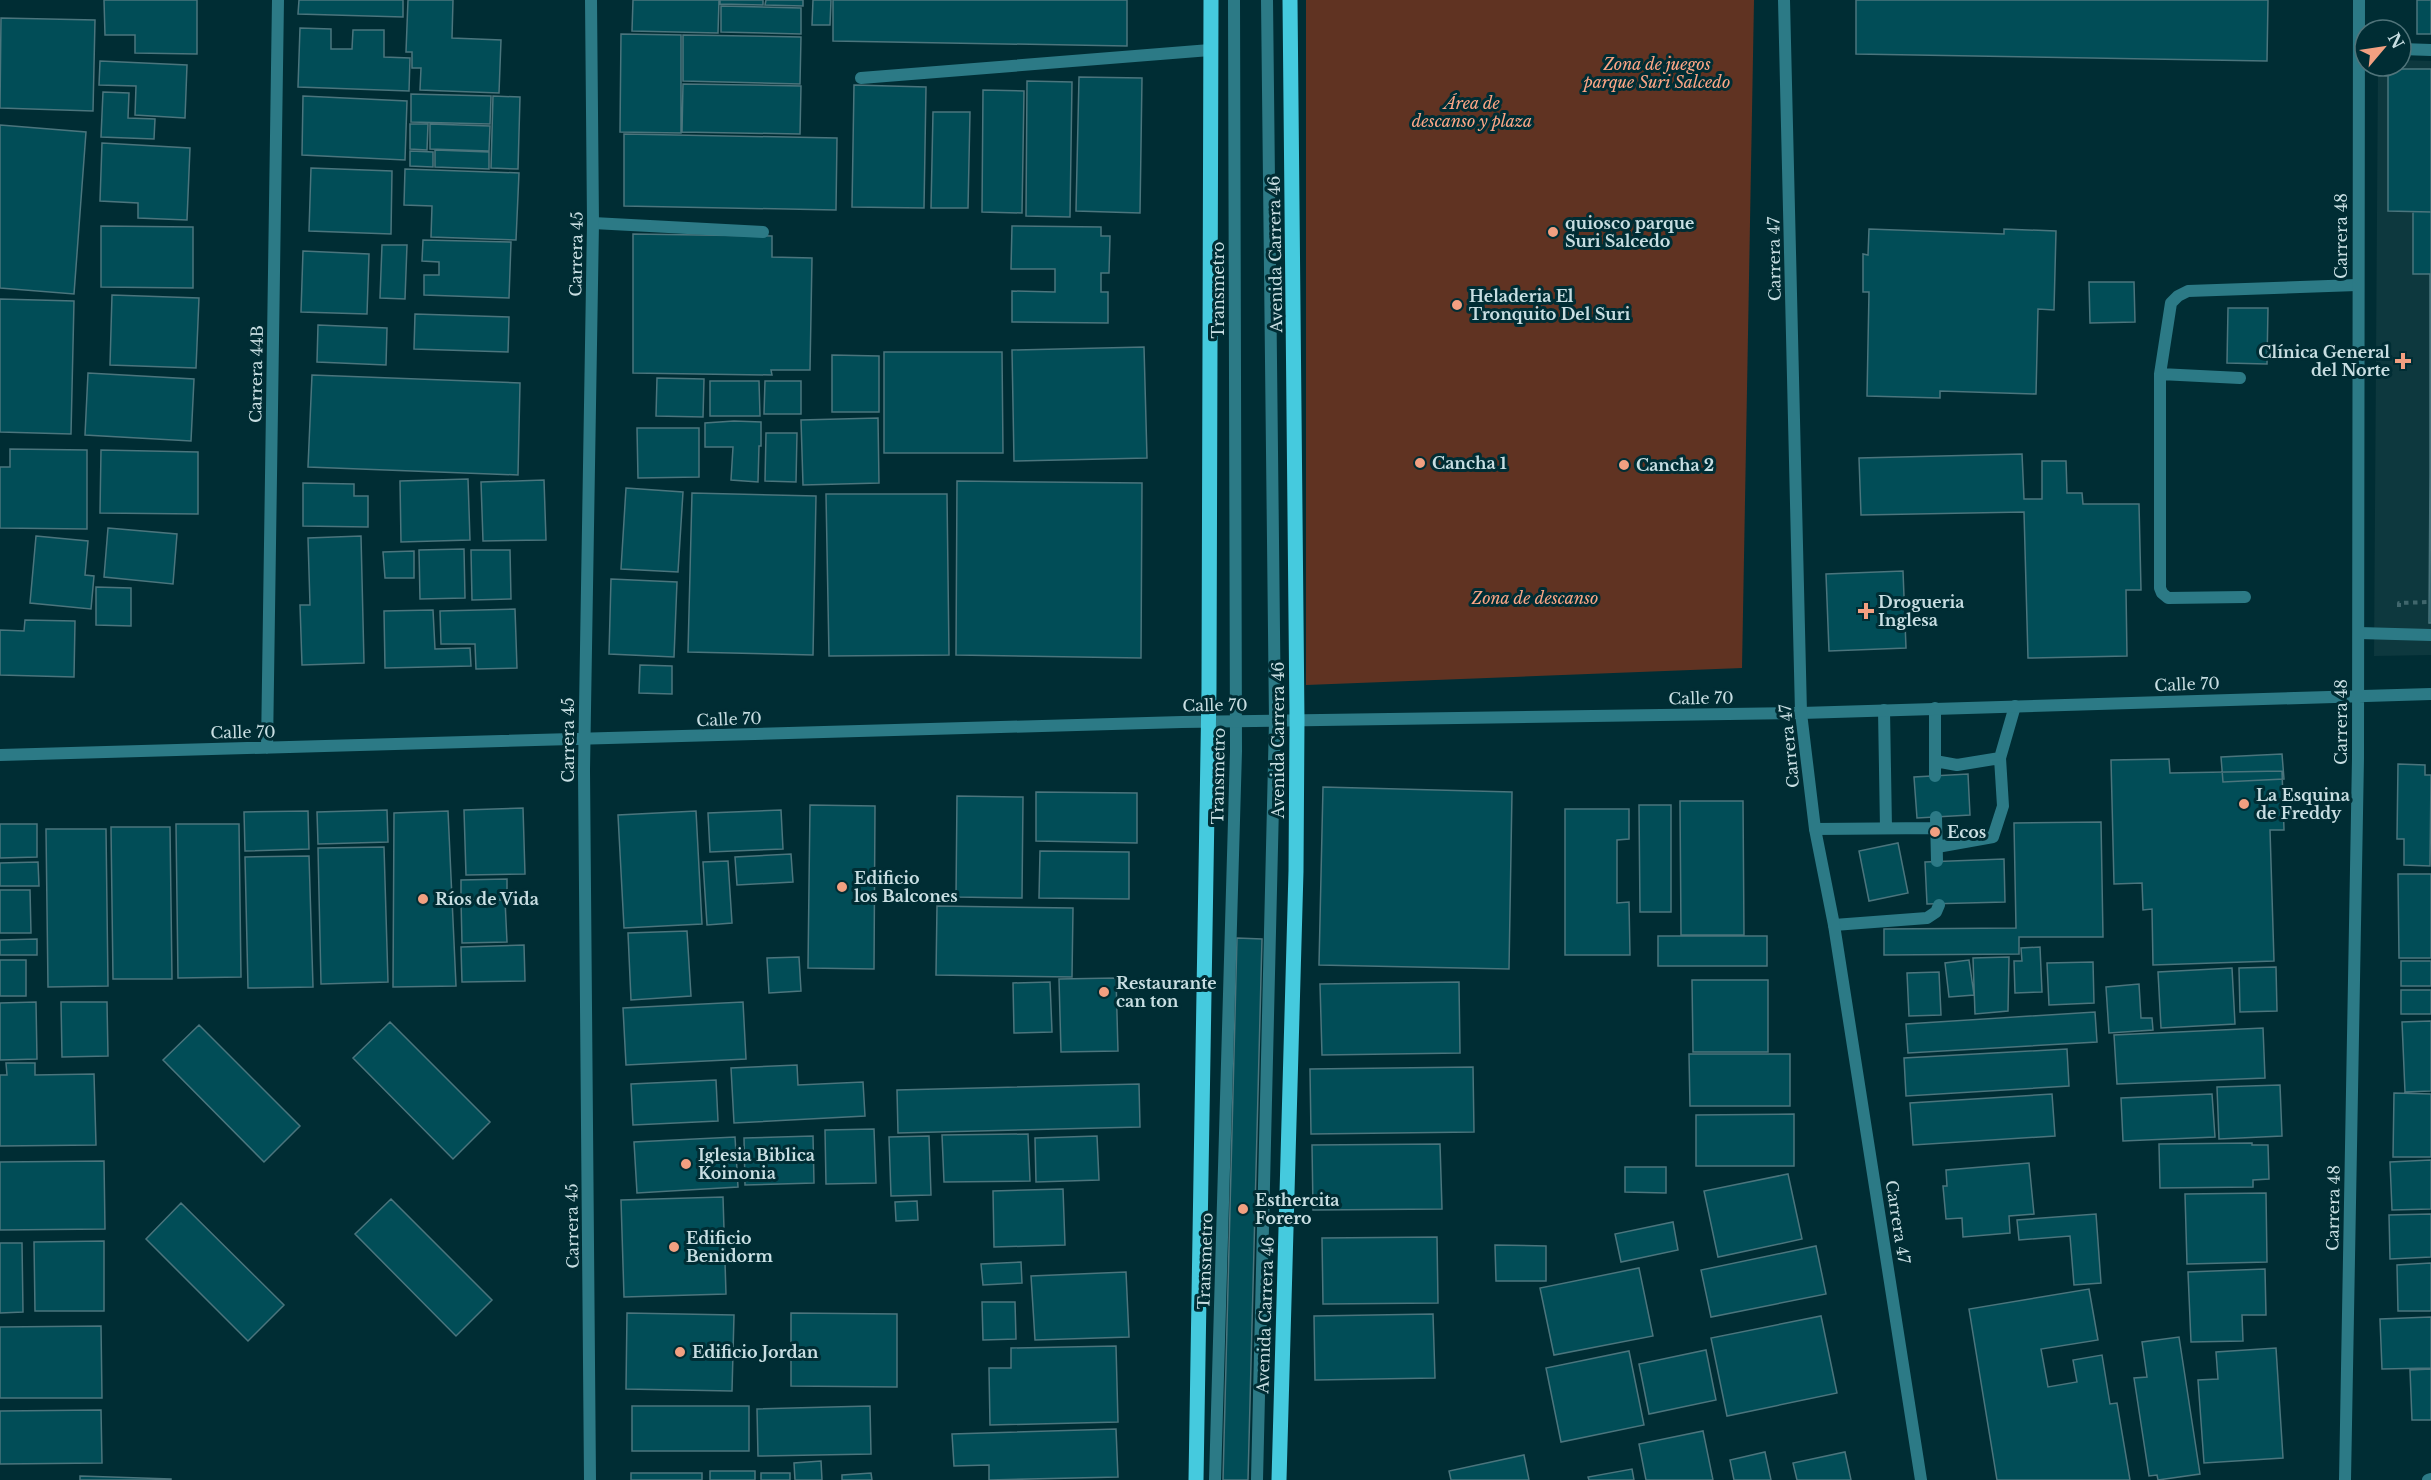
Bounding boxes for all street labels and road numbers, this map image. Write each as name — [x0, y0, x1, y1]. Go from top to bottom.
street label: Avenida Carrera 46 — [1264, 175, 1286, 334]
street label: Carrera 48 — [2331, 193, 2351, 279]
street label: Carrera 45 — [565, 211, 587, 297]
street label: Carrera 47 — [1763, 216, 1785, 301]
street label: Transmetro — [1208, 242, 1228, 338]
street label: Carrera 44B — [245, 325, 267, 423]
street label: Avenida Carrera 46 — [1268, 661, 1288, 820]
street label: Calle 70 — [2154, 673, 2220, 695]
street label: Carrera 48 — [2331, 679, 2351, 765]
street label: Calle 70 — [1668, 687, 1734, 709]
street label: Calle 70 — [1182, 694, 1248, 716]
street label: Carrera 45 — [558, 697, 578, 783]
street label: Carrera 47 — [1775, 702, 1803, 789]
street label: Calle 70 — [696, 708, 762, 730]
street label: Calle 70 — [210, 721, 276, 743]
street label: Transmetro — [1207, 727, 1229, 825]
street label: Carrera 48 — [2322, 1165, 2344, 1251]
street label: Carrera 47 — [1882, 1179, 1915, 1266]
street label: Carrera 45 — [561, 1183, 583, 1269]
street label: Transmetro — [1193, 1212, 1217, 1310]
street label: Avenida Carrera 46 — [1252, 1236, 1278, 1395]

